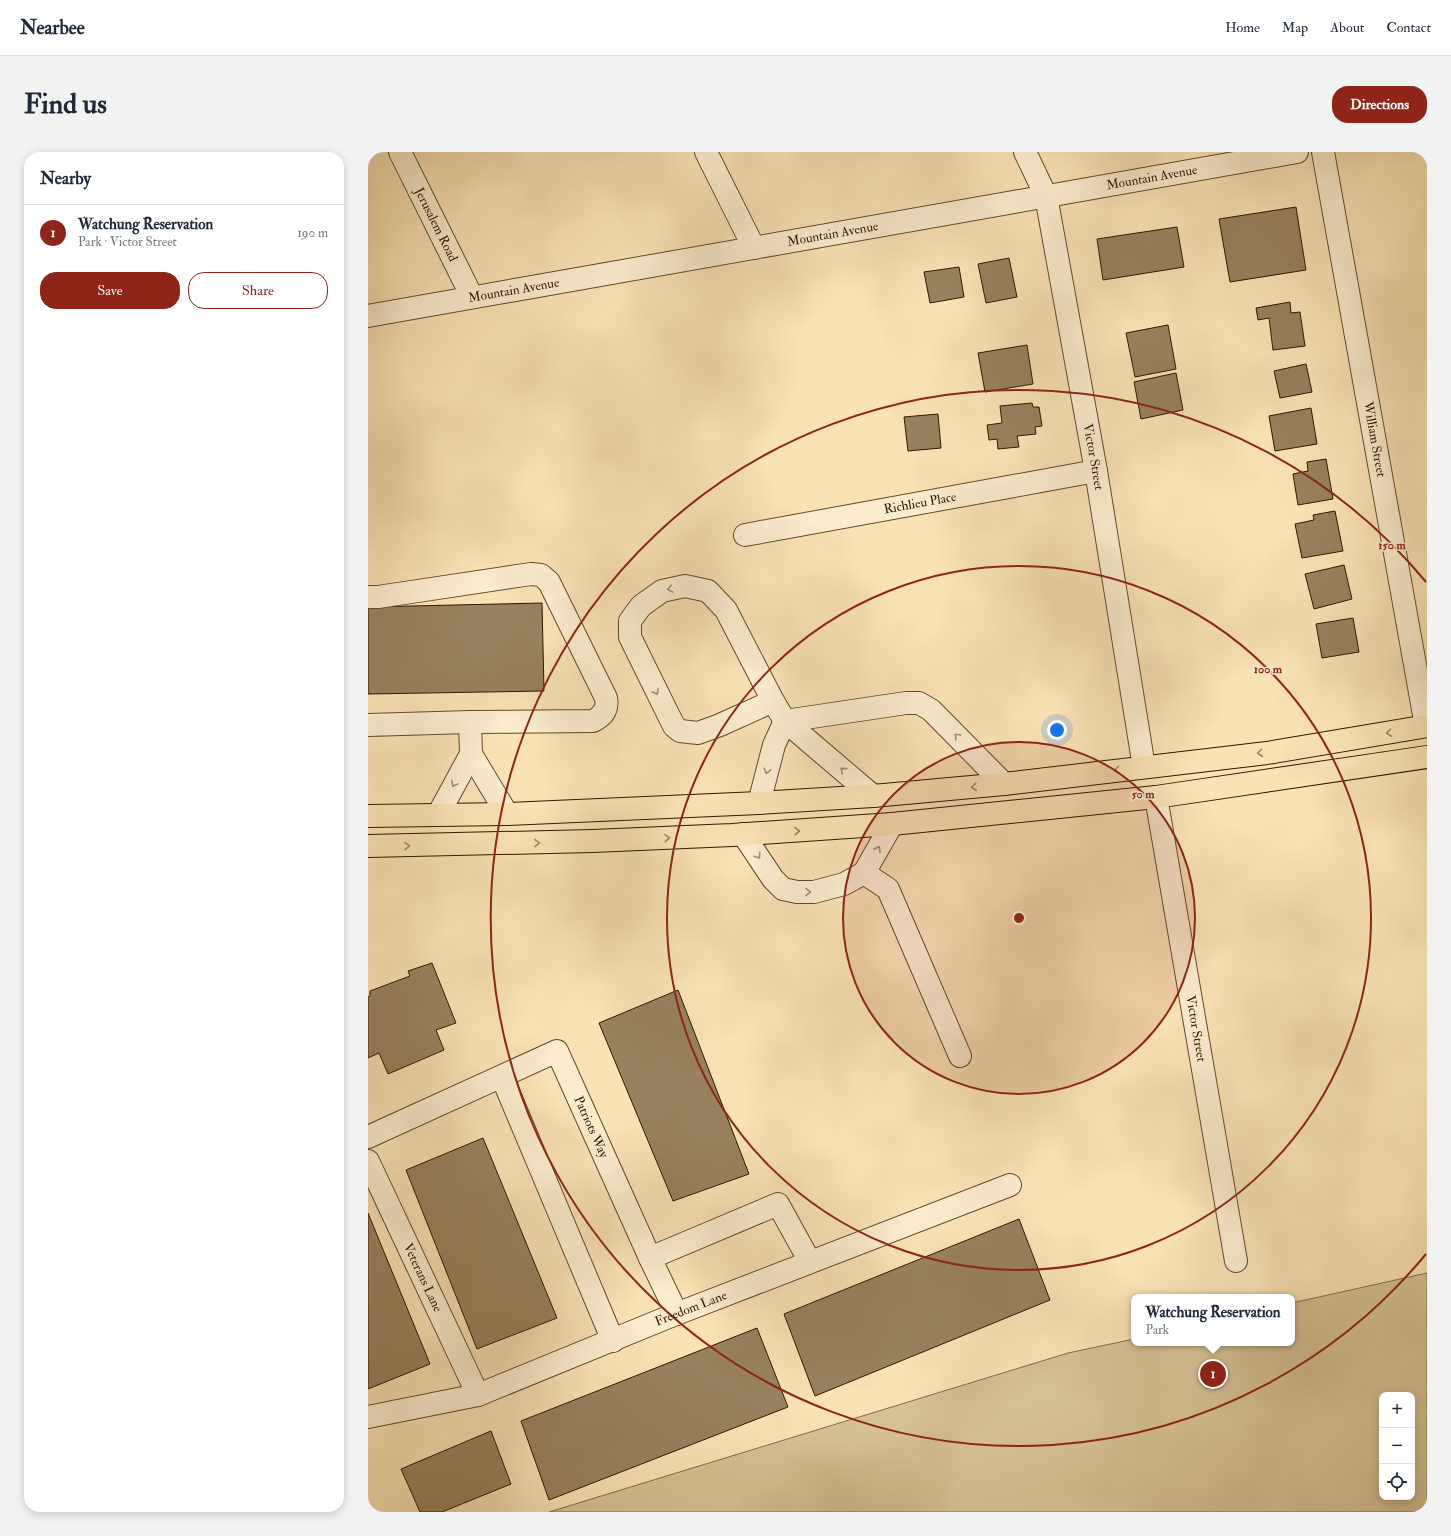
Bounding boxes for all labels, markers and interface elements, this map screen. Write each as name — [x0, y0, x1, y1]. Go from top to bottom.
text: Nearbee — [20, 16, 85, 40]
text: Home — [1225, 19, 1260, 36]
text: Map — [1282, 19, 1308, 36]
text: About — [1330, 19, 1364, 36]
text: Contact — [1386, 19, 1431, 36]
button: Directions — [1332, 86, 1427, 123]
text: Find us — [24, 87, 107, 122]
street label: Mountain Avenue — [1105, 162, 1199, 194]
text: Nearby — [40, 168, 91, 189]
street label: Jerusalem Road — [410, 184, 461, 265]
text: Watchung Reservation — [78, 215, 213, 234]
street label: Mountain Avenue — [786, 218, 880, 250]
text: 1 — [51, 225, 55, 241]
text: 190 m — [297, 225, 328, 241]
text: Park · Victor Street — [78, 234, 177, 250]
button: Save — [40, 272, 180, 309]
button: Share — [188, 272, 328, 309]
street label: Mountain Avenue — [467, 274, 561, 306]
street label: William Street — [1360, 399, 1389, 478]
street label: Victor Street — [1080, 422, 1107, 491]
street label: Richlieu Place — [883, 489, 958, 518]
text: 150 m — [1378, 538, 1406, 553]
one-way arrow — [667, 585, 674, 593]
text: 100 m — [1254, 662, 1283, 677]
one-way arrow — [651, 688, 659, 695]
your location — [1047, 720, 1067, 740]
one-way arrow — [1385, 728, 1392, 736]
one-way arrow — [954, 733, 962, 741]
one-way arrow — [1257, 749, 1263, 758]
one-way arrow — [1114, 766, 1120, 775]
one-way arrow — [764, 768, 772, 774]
one-way arrow — [841, 768, 848, 775]
one-way arrow — [451, 780, 459, 788]
one-way arrow — [971, 782, 977, 791]
text: 50 m — [1131, 787, 1155, 802]
one-way arrow — [794, 826, 800, 835]
one-way arrow — [664, 834, 670, 842]
one-way arrow — [534, 839, 540, 847]
one-way arrow — [404, 842, 410, 850]
one-way arrow — [873, 846, 880, 853]
one-way arrow — [753, 852, 760, 859]
one-way arrow — [805, 888, 811, 896]
centre of rings — [1012, 911, 1026, 925]
street label: Victor Street — [1182, 994, 1210, 1063]
street label: Patriots Way — [570, 1094, 612, 1161]
street label: Veterans Lane — [400, 1241, 446, 1315]
street label: Freedom Lane — [653, 1287, 730, 1330]
popup — [1131, 1294, 1295, 1346]
text: Watchung Reservation — [1145, 1303, 1281, 1322]
text: Park — [1145, 1322, 1169, 1338]
pin: 1 — [1200, 1359, 1226, 1389]
map controls — [1379, 1392, 1415, 1500]
button: + — [1379, 1392, 1415, 1428]
button: − — [1379, 1428, 1415, 1464]
button: locate — [1379, 1464, 1415, 1500]

